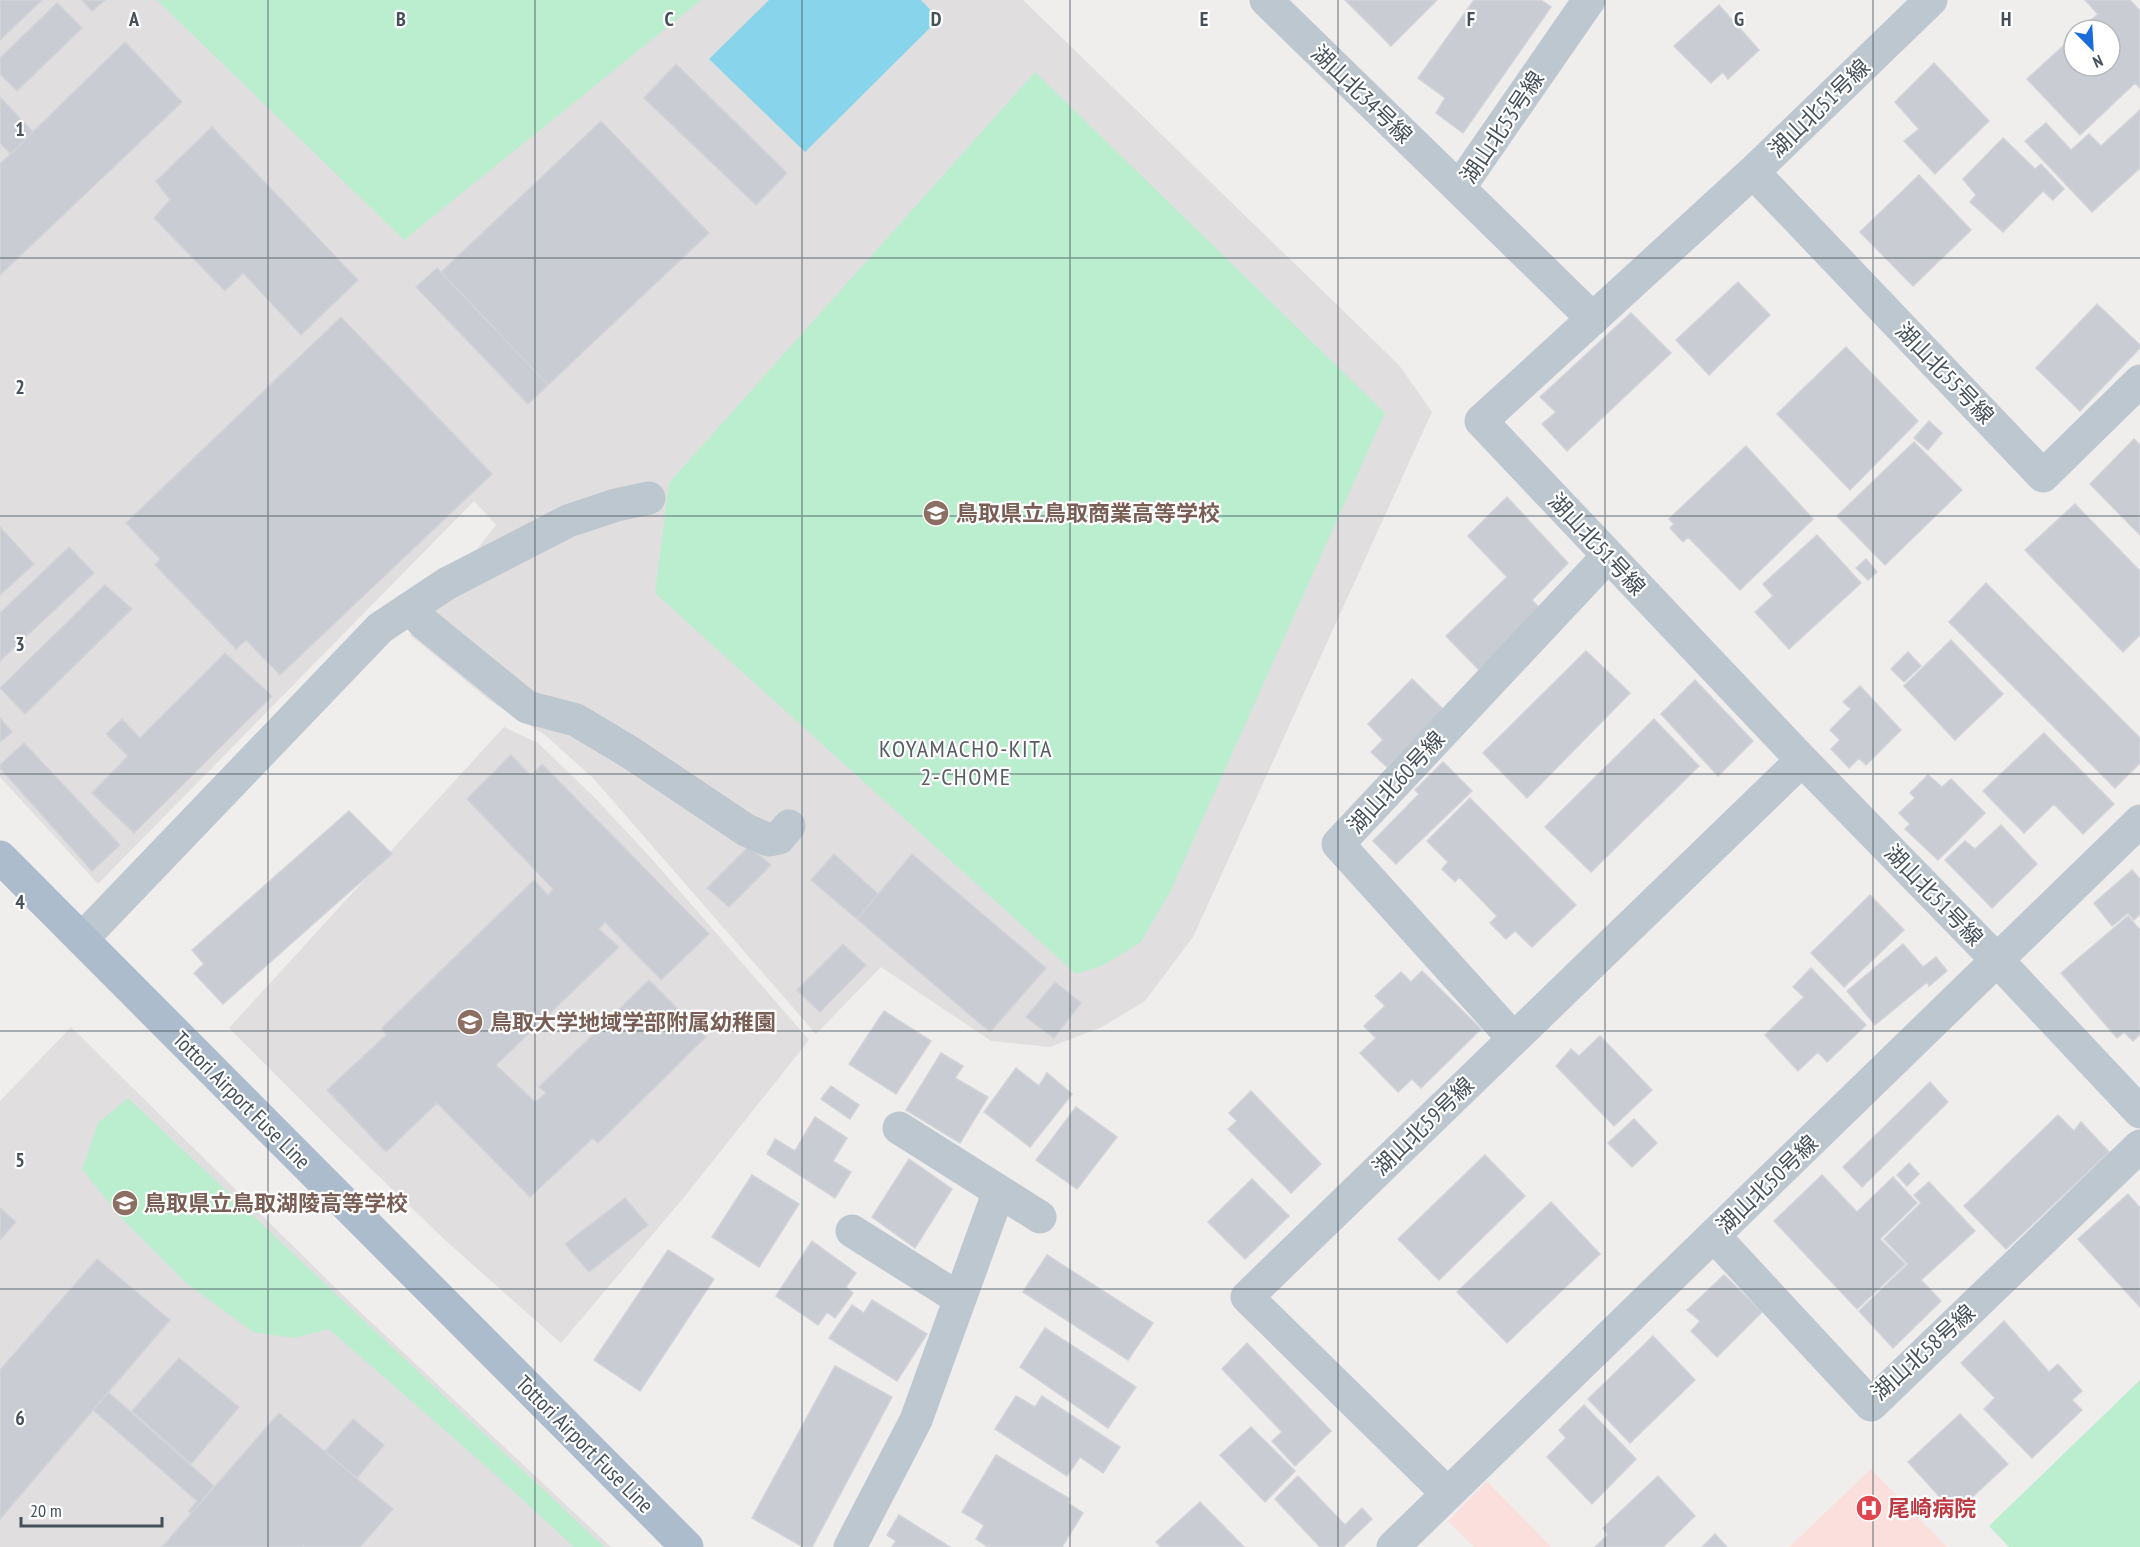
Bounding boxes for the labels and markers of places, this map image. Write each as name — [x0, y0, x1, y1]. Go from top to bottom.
school or university icon: 鳥取県立鳥取商業高等学校 — [921, 498, 951, 528]
place label: 鳥取県立鳥取商業高等学校 — [956, 499, 1220, 527]
school or university icon: 鳥取大学地域学部附属幼稚園 — [455, 1007, 485, 1037]
place label: 鳥取大学地域学部附属幼稚園 — [490, 1008, 776, 1036]
school or university icon: 鳥取県立鳥取湖陵高等学校 — [110, 1188, 140, 1218]
place label: 鳥取県立鳥取湖陵高等学校 — [144, 1189, 408, 1217]
hospital icon: 尾崎病院 — [1854, 1493, 1884, 1523]
place label: 尾崎病院 — [1888, 1494, 1976, 1522]

